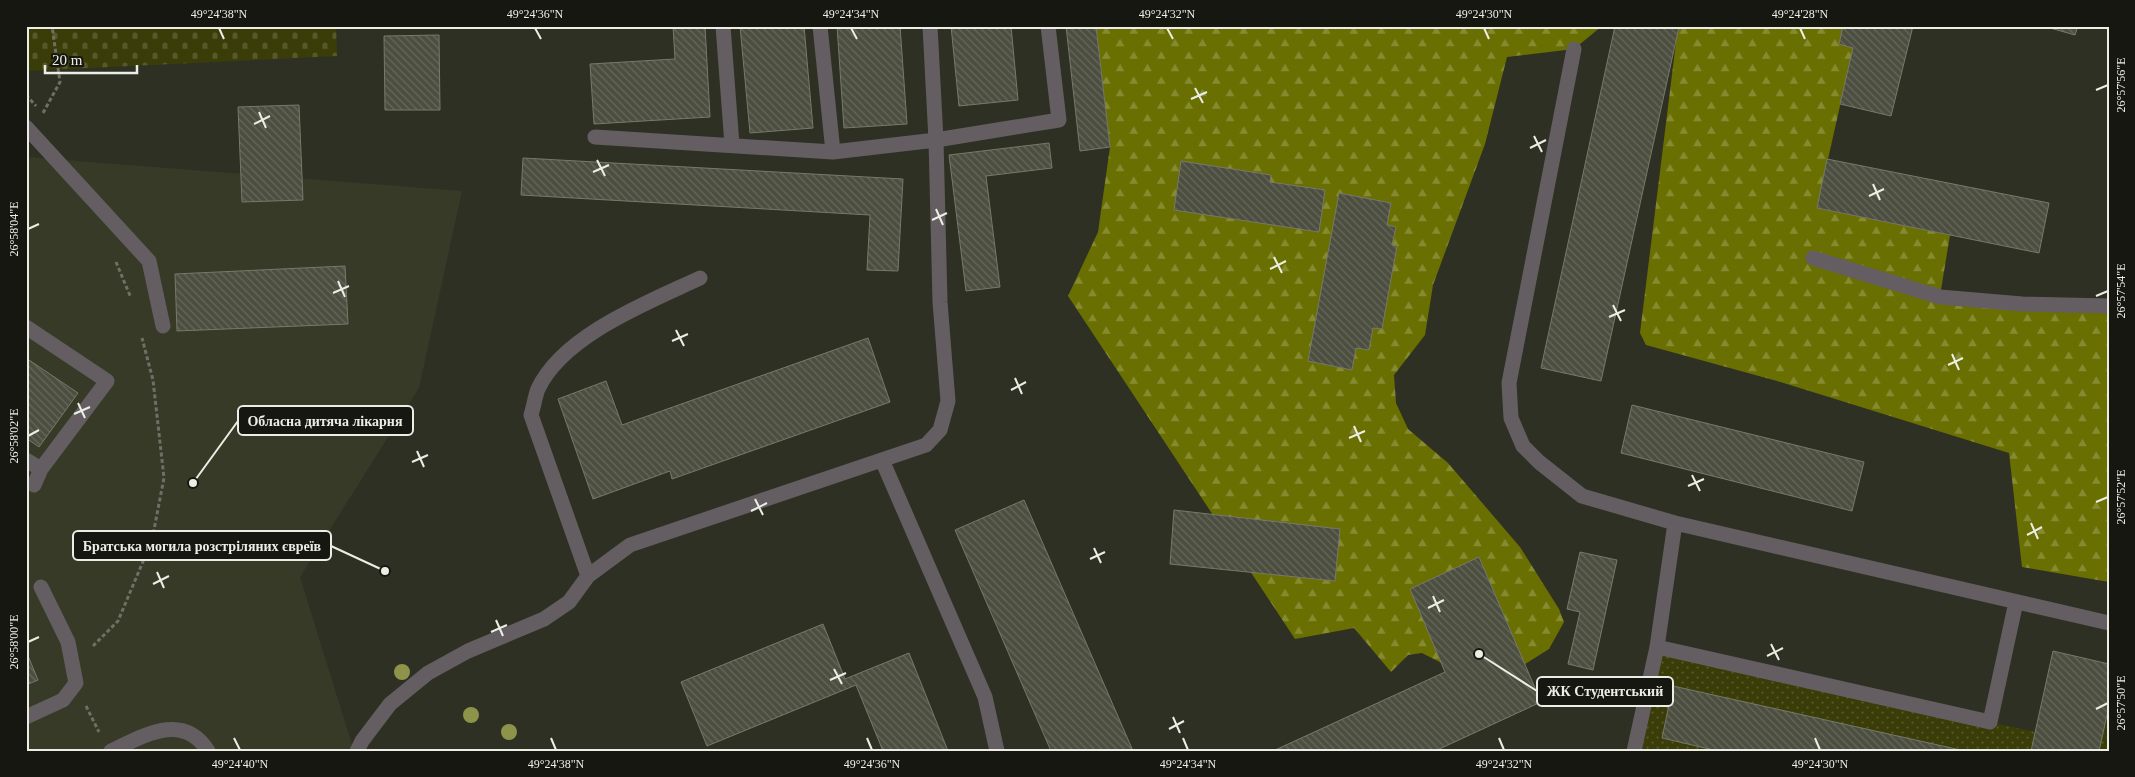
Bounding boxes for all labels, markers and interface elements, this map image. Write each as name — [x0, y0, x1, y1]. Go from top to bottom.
text: 49°24'38"N — [191, 7, 248, 21]
text: 49°24'36"N — [507, 7, 564, 21]
text: 49°24'34"N — [823, 7, 880, 21]
text: 49°24'32"N — [1139, 7, 1196, 21]
text: 49°24'30"N — [1456, 7, 1513, 21]
text: 49°24'28"N — [1772, 7, 1829, 21]
scale bar — [45, 42, 138, 74]
text: 20 m — [52, 52, 83, 68]
text: 26°57'56"E — [2114, 57, 2128, 113]
text: 26°58'04"E — [7, 201, 21, 257]
text: 26°57'54"E — [2114, 263, 2128, 319]
callout: Обласна дитяча лікарня — [238, 406, 413, 435]
text: 26°58'02"E — [7, 408, 21, 464]
text: Обласна дитяча лікарня — [247, 414, 403, 429]
text: 26°57'52"E — [2114, 469, 2128, 525]
callout: Братська могила розстріляних євреїв — [73, 531, 331, 560]
text: Братська могила розстріляних євреїв — [83, 539, 322, 554]
text: 26°58'00"E — [7, 614, 21, 670]
text: 26°57'50"E — [2114, 675, 2128, 731]
callout: ЖК Студентський — [1537, 677, 1673, 706]
text: ЖК Студентський — [1547, 684, 1663, 699]
text: 49°24'40"N — [212, 757, 269, 771]
text: 49°24'38"N — [528, 757, 585, 771]
text: 49°24'36"N — [844, 757, 901, 771]
text: 49°24'34"N — [1160, 757, 1217, 771]
text: 49°24'32"N — [1476, 757, 1533, 771]
text: 49°24'30"N — [1792, 757, 1849, 771]

